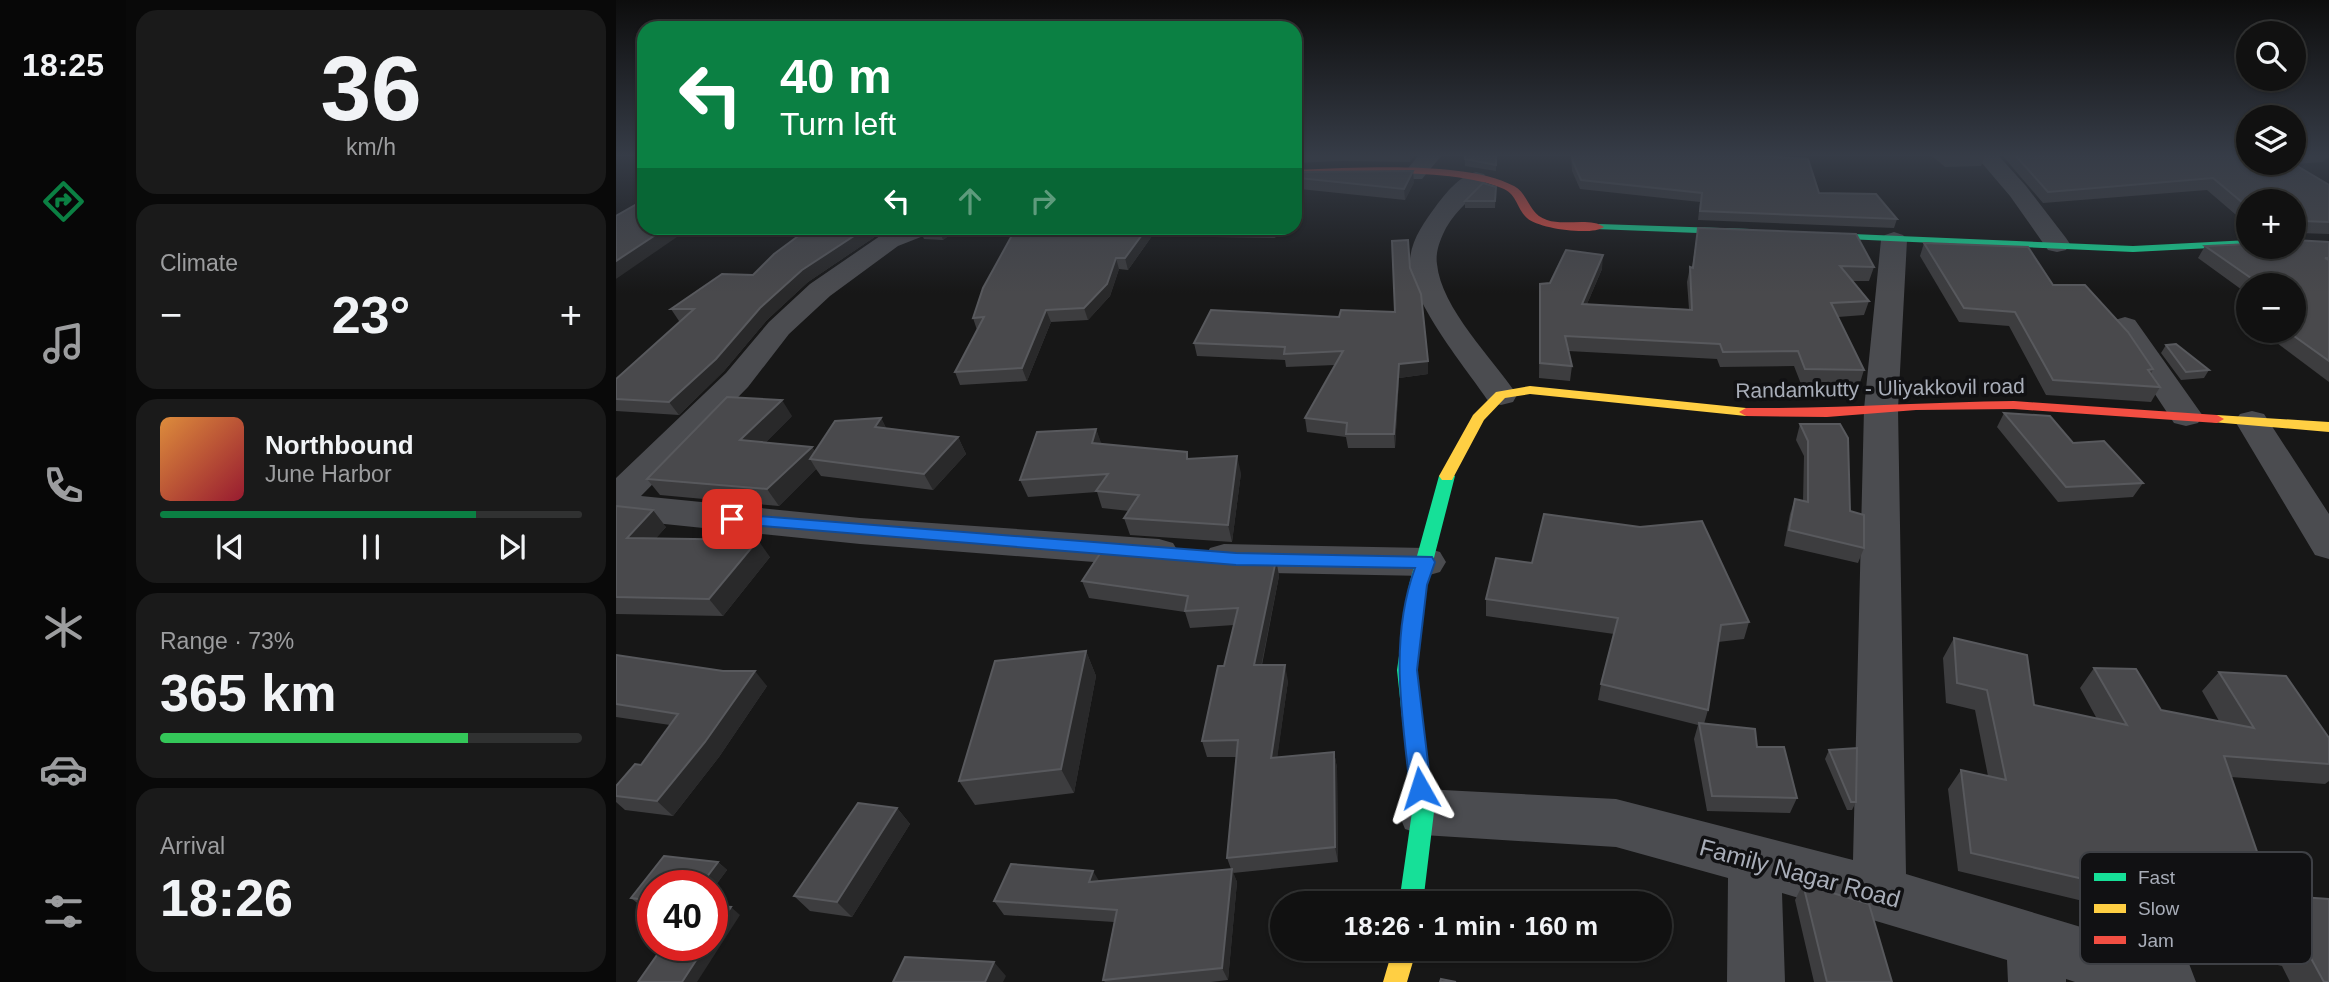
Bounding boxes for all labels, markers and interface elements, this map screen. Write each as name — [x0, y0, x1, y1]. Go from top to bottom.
map controls — [2236, 21, 2306, 343]
button: search — [2236, 21, 2306, 91]
text: 36 — [320, 38, 422, 139]
text: 18:25 — [22, 47, 104, 83]
icon: left — [665, 49, 756, 140]
text: 40 m — [780, 49, 892, 103]
button: layers — [2236, 105, 2306, 175]
text: Turn left — [780, 106, 896, 142]
text: km/h — [346, 134, 396, 160]
icon: directions — [39, 177, 88, 226]
icon: left — [878, 182, 916, 220]
icon: ahead — [951, 182, 989, 220]
icon: right — [1024, 182, 1062, 220]
button: + — [2236, 189, 2306, 259]
text: Climate — [160, 250, 238, 276]
button: − — [2236, 273, 2306, 343]
text: 23° — [332, 286, 410, 344]
text: − — [160, 294, 182, 336]
text: + — [560, 294, 582, 336]
icon: music — [39, 319, 88, 368]
street label: Randamkutty - Uliyakkovil road — [1735, 374, 2025, 402]
text: Northbound — [265, 430, 414, 460]
icon: phone — [39, 461, 88, 510]
text: June Harbor — [265, 461, 392, 487]
pin — [702, 489, 762, 549]
icon: arrive — [713, 500, 751, 538]
icon: previous — [211, 528, 249, 566]
icon: pause — [352, 528, 390, 566]
icon: next — [493, 528, 531, 566]
icon: climate — [39, 603, 88, 652]
text: Range · 73% — [160, 628, 294, 654]
text: 365 km — [160, 664, 336, 722]
icon: car — [39, 745, 88, 794]
position arrow — [1383, 751, 1457, 825]
text: Arrival — [160, 833, 225, 859]
street label: Family Nagar Road — [1697, 833, 1903, 913]
legend — [2080, 852, 2312, 964]
text: Fast — [2138, 867, 2176, 888]
text: 18:26 — [160, 869, 293, 927]
speed limit sign: 40 — [637, 870, 728, 961]
icon: filters — [39, 887, 88, 936]
text: Slow — [2138, 898, 2179, 919]
text: 18:26 · 1 min · 160 m — [1344, 911, 1598, 941]
text: Jam — [2138, 930, 2174, 951]

